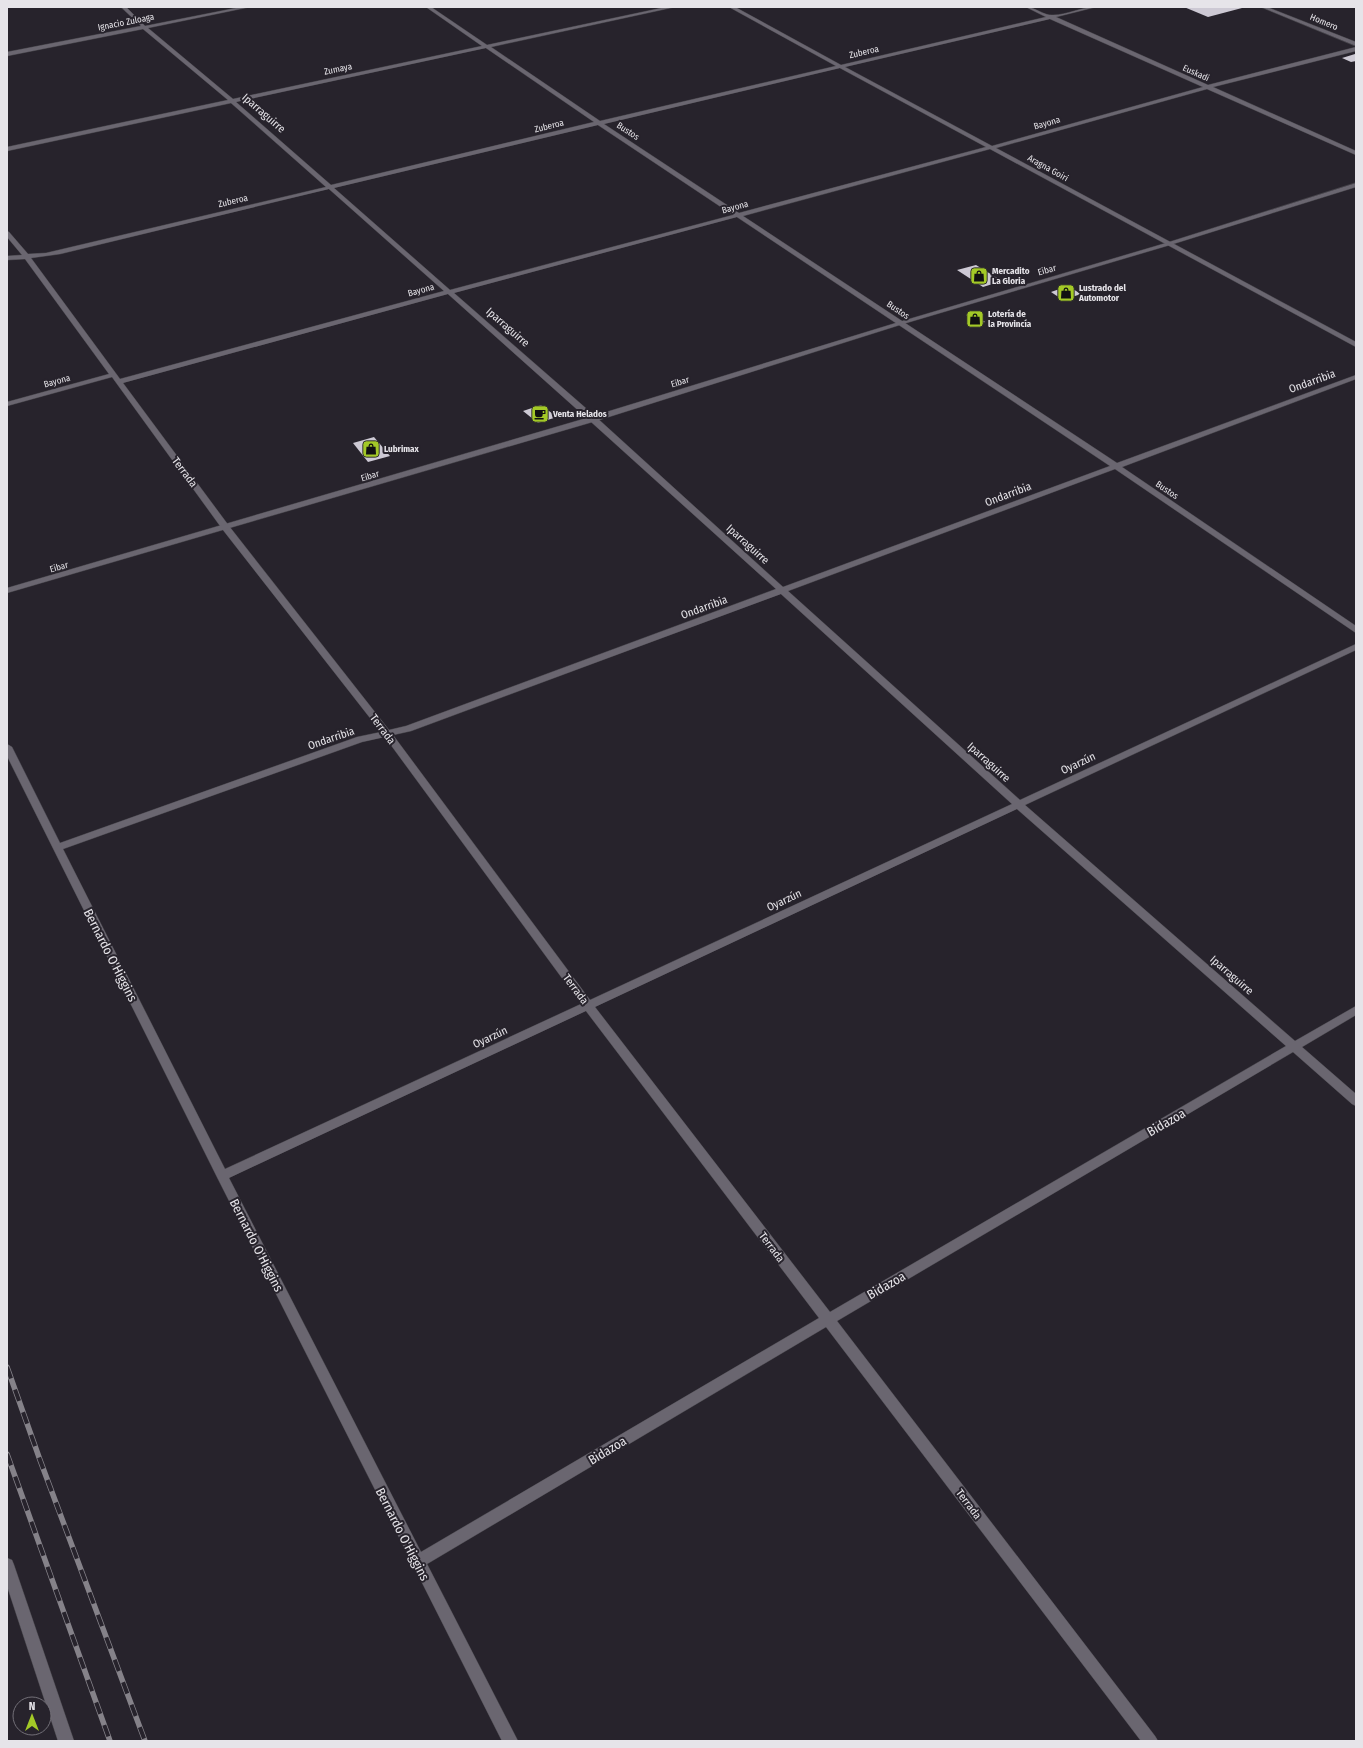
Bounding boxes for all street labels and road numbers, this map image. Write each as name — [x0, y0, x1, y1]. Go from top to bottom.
street label: Ignacio Zuloaga — [97, 12, 156, 32]
street label: Homero — [1309, 12, 1340, 32]
street label: Zuberoa — [848, 44, 880, 60]
street label: Zumaya — [323, 61, 353, 77]
street label: Euskadi — [1181, 63, 1211, 83]
street label: Iparraguirre — [239, 91, 288, 136]
street label: Bayona — [1033, 114, 1062, 132]
street label: Zuberoa — [533, 117, 565, 134]
street label: Bustos — [615, 120, 641, 142]
street label: Aragna Goiri — [1026, 153, 1070, 183]
street label: Zuberoa — [217, 193, 249, 209]
street label: Bayona — [721, 199, 750, 215]
street label: Eibar — [1037, 262, 1058, 277]
street label: Bayona — [407, 282, 436, 298]
street label: Bustos — [885, 299, 911, 321]
street label: Iparraguirre — [483, 305, 532, 350]
street label: Ondarribia — [1287, 367, 1337, 396]
street label: Bayona — [43, 373, 72, 389]
street label: Eibar — [670, 374, 691, 390]
street label: Terrada — [169, 455, 200, 490]
street label: Eibar — [360, 468, 381, 484]
street label: Bustos — [1154, 479, 1180, 501]
street label: Ondarribia — [983, 480, 1033, 509]
street label: Iparraguirre — [724, 522, 772, 567]
street label: Eibar — [49, 559, 70, 574]
street label: Ondarribia — [679, 593, 729, 622]
street label: Terrada — [367, 712, 398, 747]
street label: Ondarribia — [306, 724, 356, 753]
street label: Iparraguirre — [965, 740, 1013, 785]
street label: Oyarzún — [1059, 750, 1098, 777]
street label: Oyarzún — [765, 887, 804, 914]
street label: Bernardo O'Higgins — [81, 906, 141, 1005]
street label: Iparraguirre — [1207, 953, 1256, 998]
street label: Terrada — [560, 972, 591, 1007]
street label: Oyarzún — [471, 1024, 510, 1051]
street label: Bidazoa — [1144, 1105, 1188, 1139]
street label: Bernardo O'Higgins — [227, 1196, 287, 1295]
street label: Terrada — [756, 1230, 787, 1265]
street label: Bidazoa — [864, 1268, 908, 1302]
street label: Bidazoa — [585, 1433, 629, 1468]
street label: Bernardo O'Higgins — [373, 1485, 433, 1584]
street label: Terrada — [953, 1487, 984, 1522]

